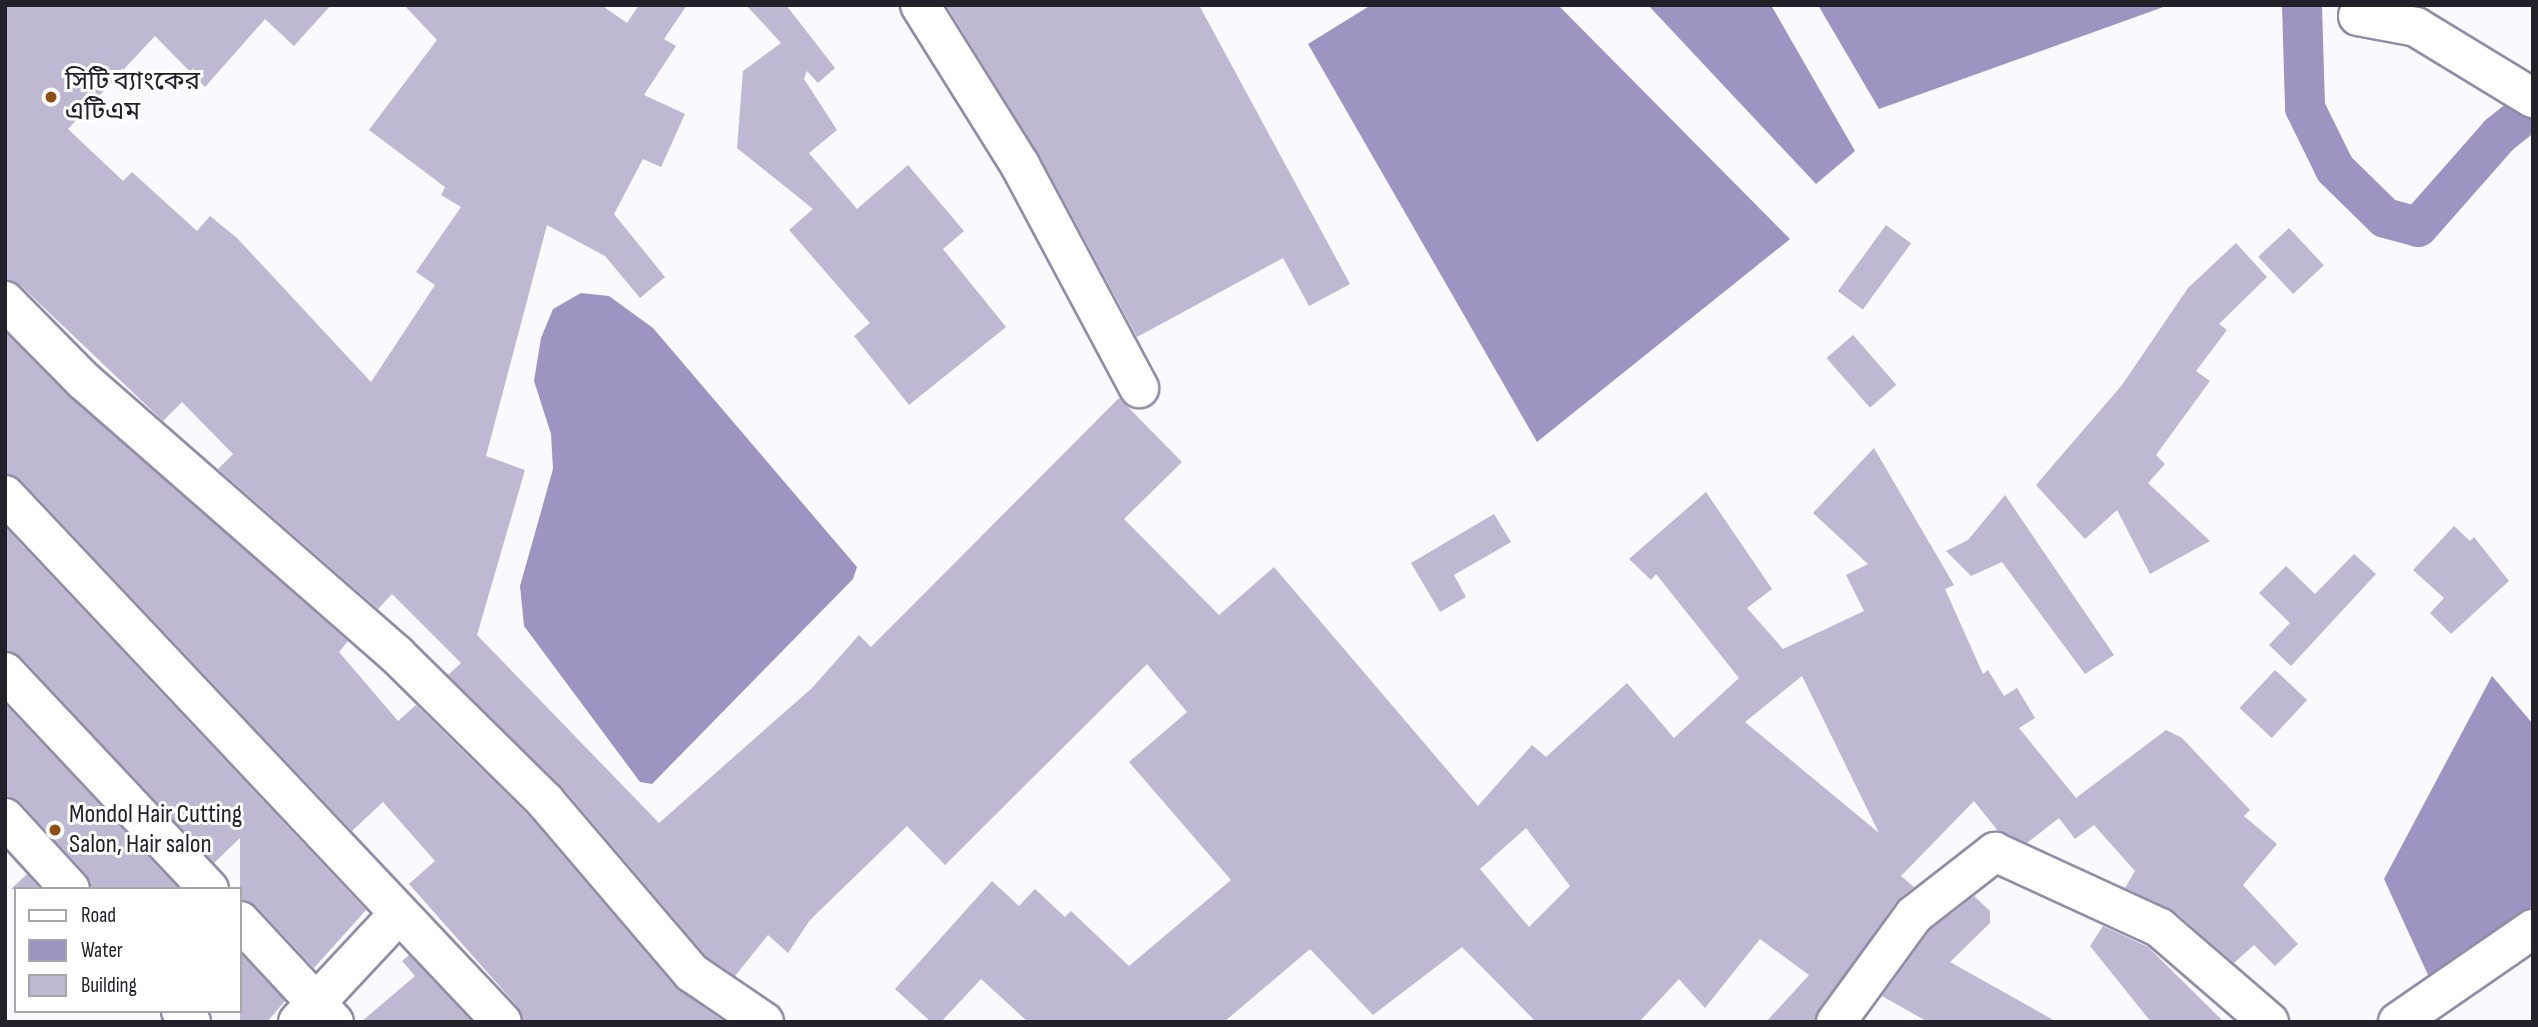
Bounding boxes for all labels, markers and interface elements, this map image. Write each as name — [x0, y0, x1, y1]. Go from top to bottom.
place label: সিটি ব্যাংকের এটিএম — [65, 66, 200, 128]
marker: সিটি ব্যাংকের এটিএম — [43, 89, 59, 105]
place label: Mondol Hair Cutting Salon, Hair salon — [69, 799, 242, 860]
marker: Mondol Hair Cutting Salon, Hair salon — [47, 822, 63, 838]
legend — [14, 887, 242, 1013]
text: Road — [81, 903, 116, 928]
text: Water — [81, 938, 123, 963]
text: Building — [81, 973, 137, 998]

